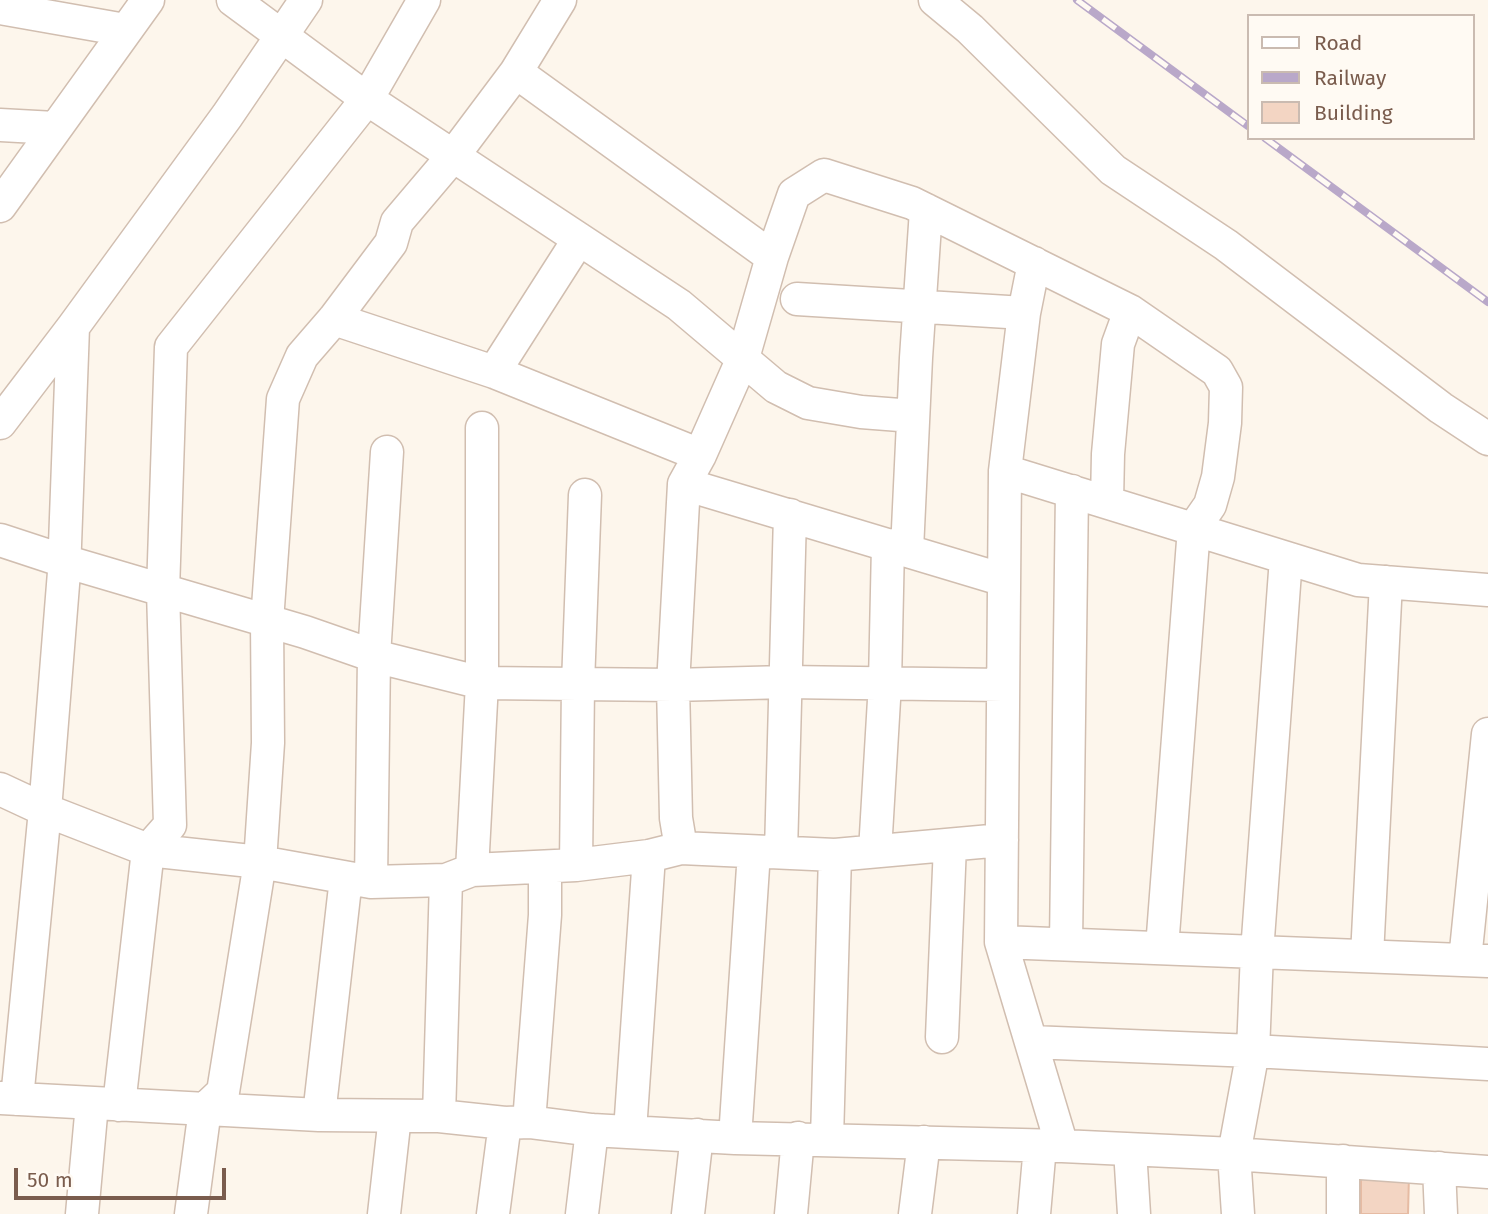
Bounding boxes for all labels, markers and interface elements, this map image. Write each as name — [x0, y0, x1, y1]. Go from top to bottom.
legend — [1246, 14, 1474, 140]
text: Road — [1314, 30, 1362, 56]
text: Railway — [1314, 65, 1386, 91]
text: Building — [1314, 100, 1393, 126]
scale bar — [18, 1154, 229, 1198]
text: 50 m — [27, 1167, 73, 1193]

